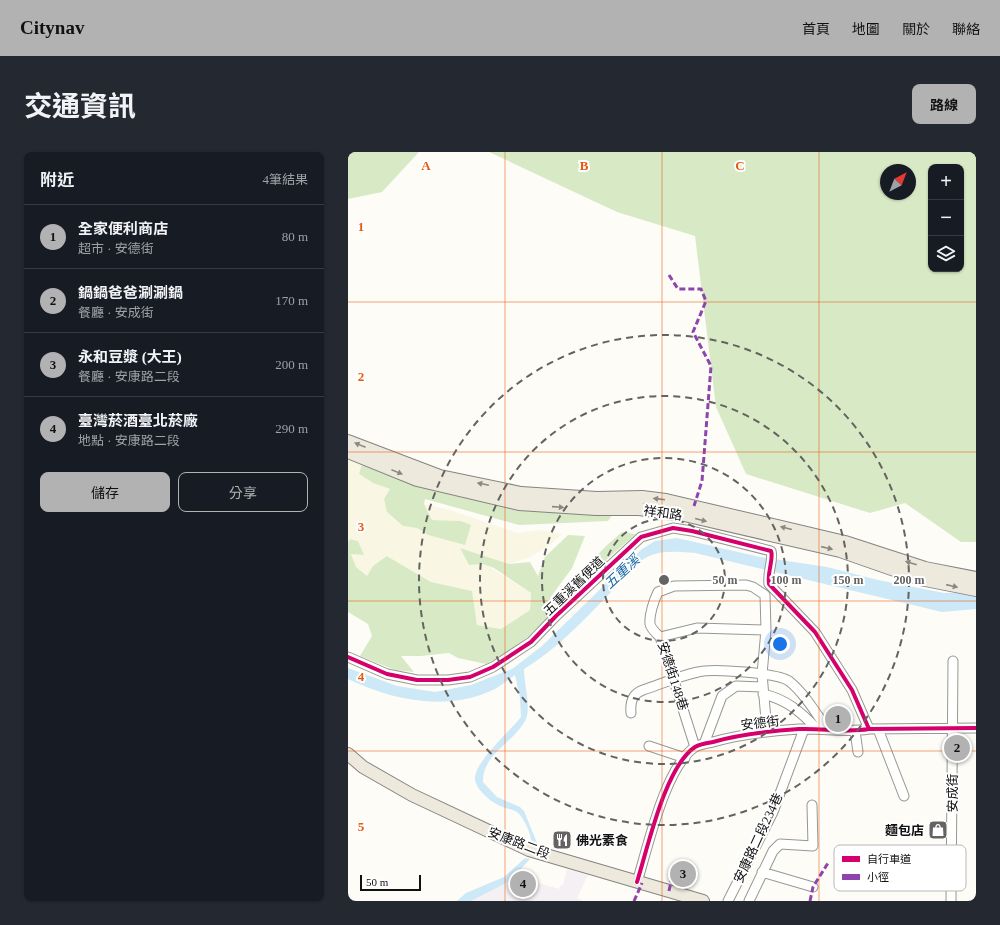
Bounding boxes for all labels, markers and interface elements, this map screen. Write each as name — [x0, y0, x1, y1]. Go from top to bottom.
text: Citynav — [20, 17, 84, 38]
text: 首頁 — [802, 22, 830, 37]
text: 地圖 — [852, 22, 880, 37]
text: 關於 — [902, 22, 930, 37]
text: 聯絡 — [952, 22, 980, 37]
button: 路線 — [912, 84, 976, 124]
text: 交通資訊 — [24, 91, 136, 122]
text: A — [421, 158, 431, 173]
text: B — [580, 158, 589, 173]
text: C — [735, 158, 745, 173]
north arrow — [880, 164, 916, 200]
map controls — [928, 164, 964, 272]
button: + — [928, 164, 964, 200]
text: 附近 — [40, 171, 74, 190]
text: 4筆結果 — [262, 172, 308, 187]
button: − — [928, 200, 964, 236]
text: 1 — [358, 219, 364, 234]
text: 全家便利商店 — [78, 221, 168, 237]
text: 1 — [50, 229, 56, 244]
text: 80 m — [282, 229, 308, 244]
button: layers — [928, 236, 964, 272]
text: 超市 · 安德街 — [78, 241, 154, 256]
text: 鍋鍋爸爸涮涮鍋 — [78, 285, 183, 301]
text: 2 — [50, 293, 56, 308]
text: 170 m — [275, 293, 308, 308]
text: 餐廳 · 安成街 — [78, 305, 154, 320]
text: 永和豆漿 (大王) — [78, 349, 182, 365]
text: 3 — [50, 357, 56, 372]
text: 200 m — [275, 357, 308, 372]
text: 餐廳 · 安康路二段 — [78, 369, 180, 384]
text: 2 — [358, 369, 364, 384]
text: 臺灣菸酒臺北菸廠 — [78, 413, 198, 429]
text: 4 — [50, 421, 56, 436]
text: 290 m — [275, 421, 308, 436]
text: 地點 · 安康路二段 — [78, 433, 180, 448]
one-way arrow — [353, 442, 365, 448]
one-way arrow — [392, 469, 404, 475]
button: 儲存 — [40, 472, 170, 512]
button: 分享 — [178, 472, 308, 512]
one-way arrow — [477, 481, 489, 487]
one-way arrow — [653, 496, 665, 502]
street label: 祥和路 — [643, 503, 683, 523]
one-way arrow — [552, 504, 564, 511]
one-way arrow — [695, 517, 707, 523]
text: 3 — [358, 519, 365, 534]
one-way arrow — [780, 525, 792, 531]
one-way arrow — [821, 546, 834, 552]
water label: 五重溪 — [602, 551, 644, 592]
street label: 五重溪舊便道 — [541, 554, 607, 618]
one-way arrow — [904, 560, 916, 566]
centre of rings — [657, 573, 671, 587]
text: 50 m — [713, 573, 738, 587]
text: 100 m — [771, 573, 802, 587]
text: 150 m — [833, 573, 864, 587]
text: 200 m — [894, 573, 925, 587]
one-way arrow — [946, 583, 958, 589]
your location — [770, 634, 790, 654]
street label: 安德街148巷 — [655, 640, 691, 712]
text: 4 — [358, 669, 365, 684]
pin: 1 — [825, 704, 851, 734]
street label: 安德街 — [740, 713, 780, 733]
pin: 2 — [944, 733, 970, 763]
street label: 安成街 — [945, 773, 960, 813]
street label: 安康路二段234巷 — [731, 791, 785, 885]
text: 5 — [358, 819, 365, 834]
shop icon: 麵包店 — [927, 819, 949, 841]
place label: 麵包店 — [885, 823, 924, 838]
street label: 安康路二段 — [486, 824, 552, 862]
restaurant icon: 佛光素食 — [551, 829, 573, 851]
place label: 佛光素食 — [576, 833, 628, 848]
legend — [834, 845, 966, 891]
text: 自行車道 — [867, 853, 911, 865]
pin: 3 — [670, 859, 696, 889]
pin: 4 — [510, 869, 536, 899]
text: 小徑 — [867, 871, 889, 883]
scale bar — [360, 873, 421, 892]
text: 50 m — [366, 876, 388, 888]

